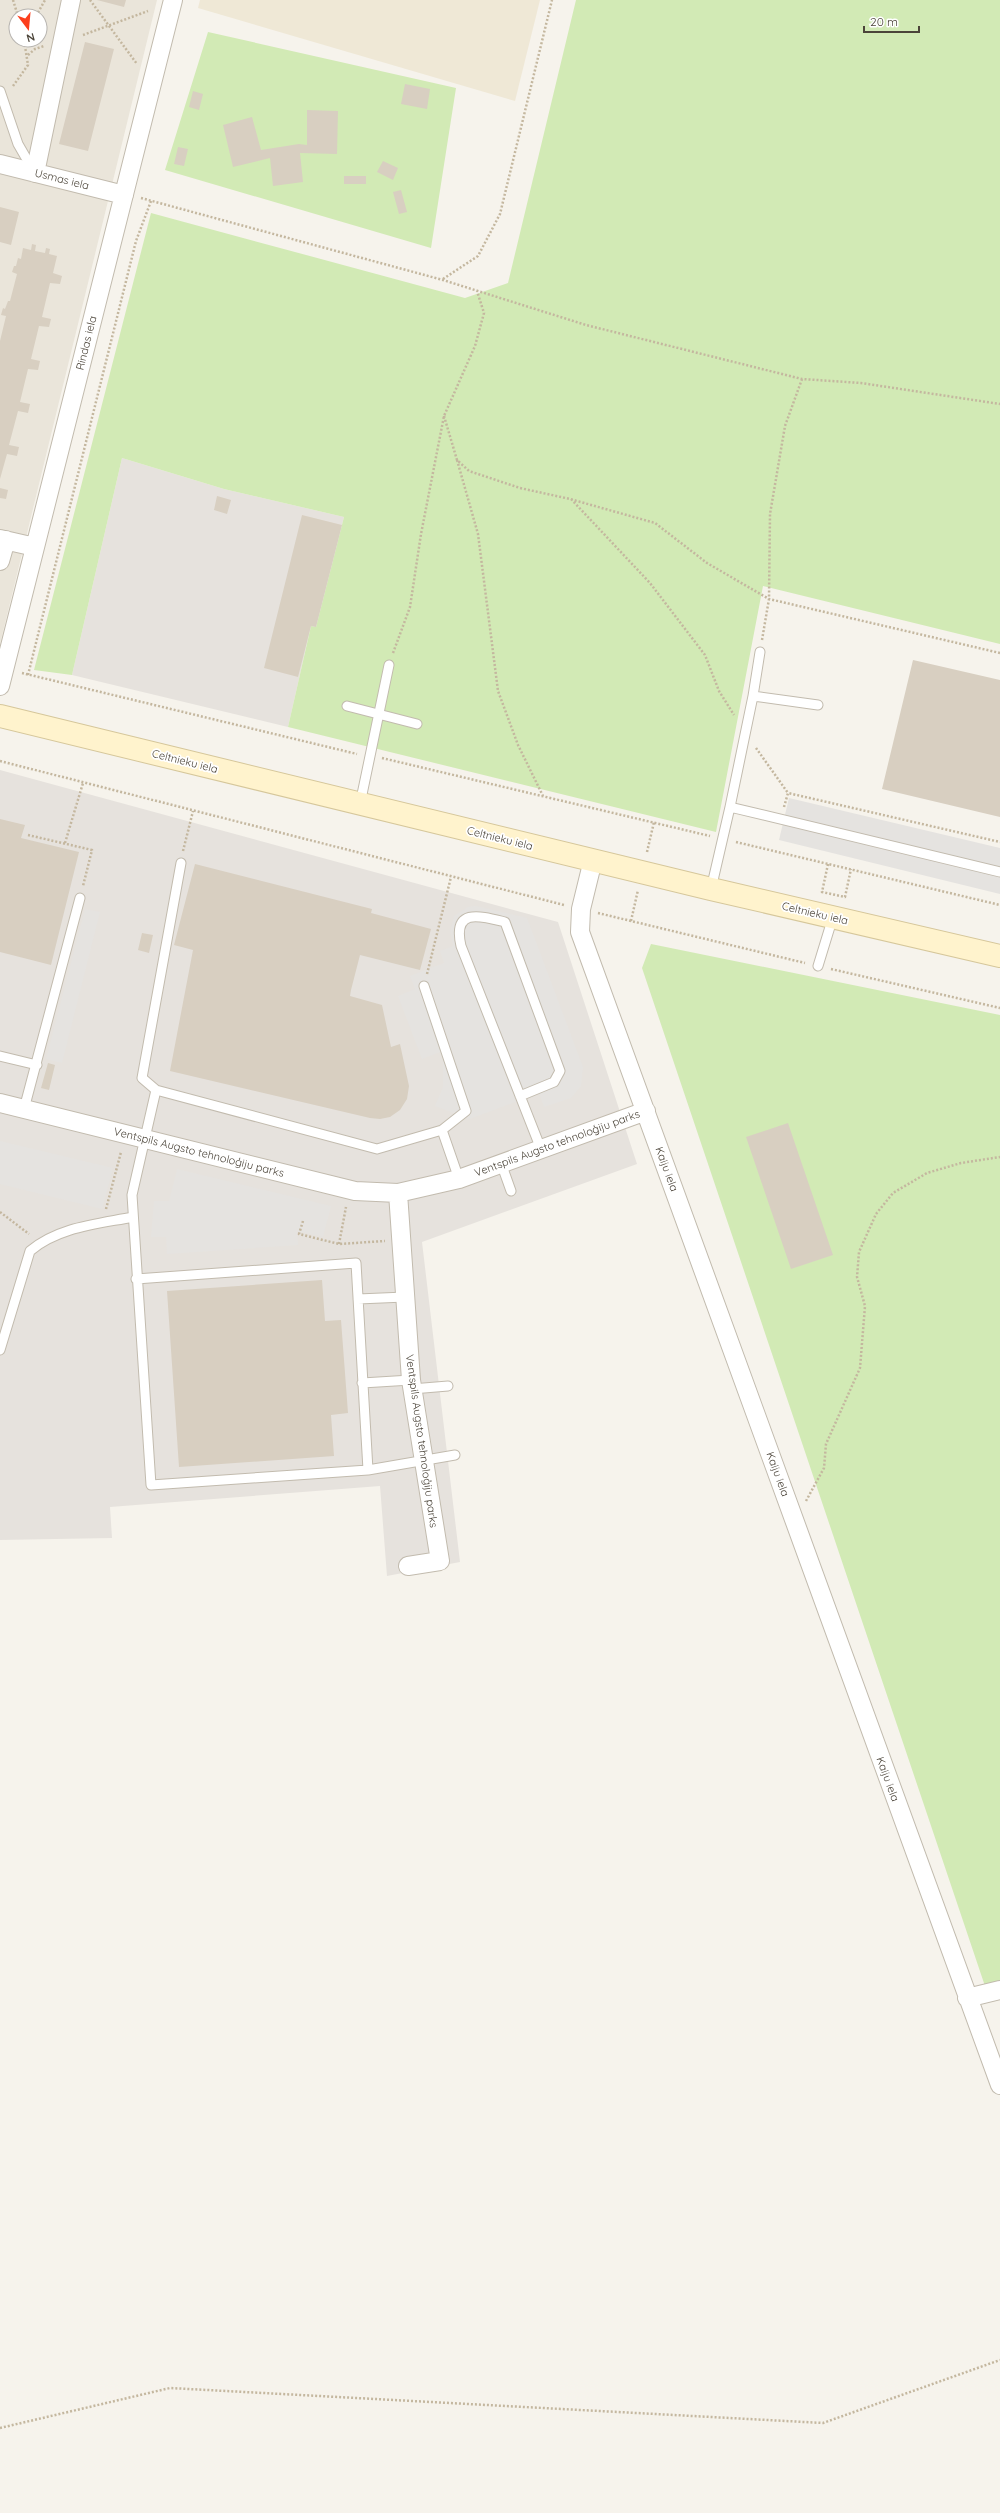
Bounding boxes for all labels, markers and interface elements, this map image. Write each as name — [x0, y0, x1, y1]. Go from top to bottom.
north arrow — [8, 8, 48, 48]
scale bar — [864, 8, 919, 34]
text: 20 m — [870, 14, 898, 29]
text: N — [25, 30, 37, 45]
street label: Usmas iela — [33, 165, 91, 193]
street label: Rindas iela — [73, 314, 99, 372]
street label: Celtnieku iela — [151, 746, 219, 776]
street label: Celtnieku iela — [466, 823, 534, 853]
street label: Celtnieku iela — [781, 899, 849, 927]
street label: Ventspils Augsto tehnoloģiju parks — [472, 1106, 642, 1180]
street label: Ventspils Augsto tehnoloģiju parks — [112, 1124, 286, 1180]
street label: Kaiju iela — [652, 1145, 682, 1193]
street label: Ventspils Augsto tehnoloģiju parks — [403, 1353, 441, 1529]
street label: Kaiju iela — [763, 1450, 793, 1498]
street label: Kaiju iela — [873, 1755, 903, 1803]

